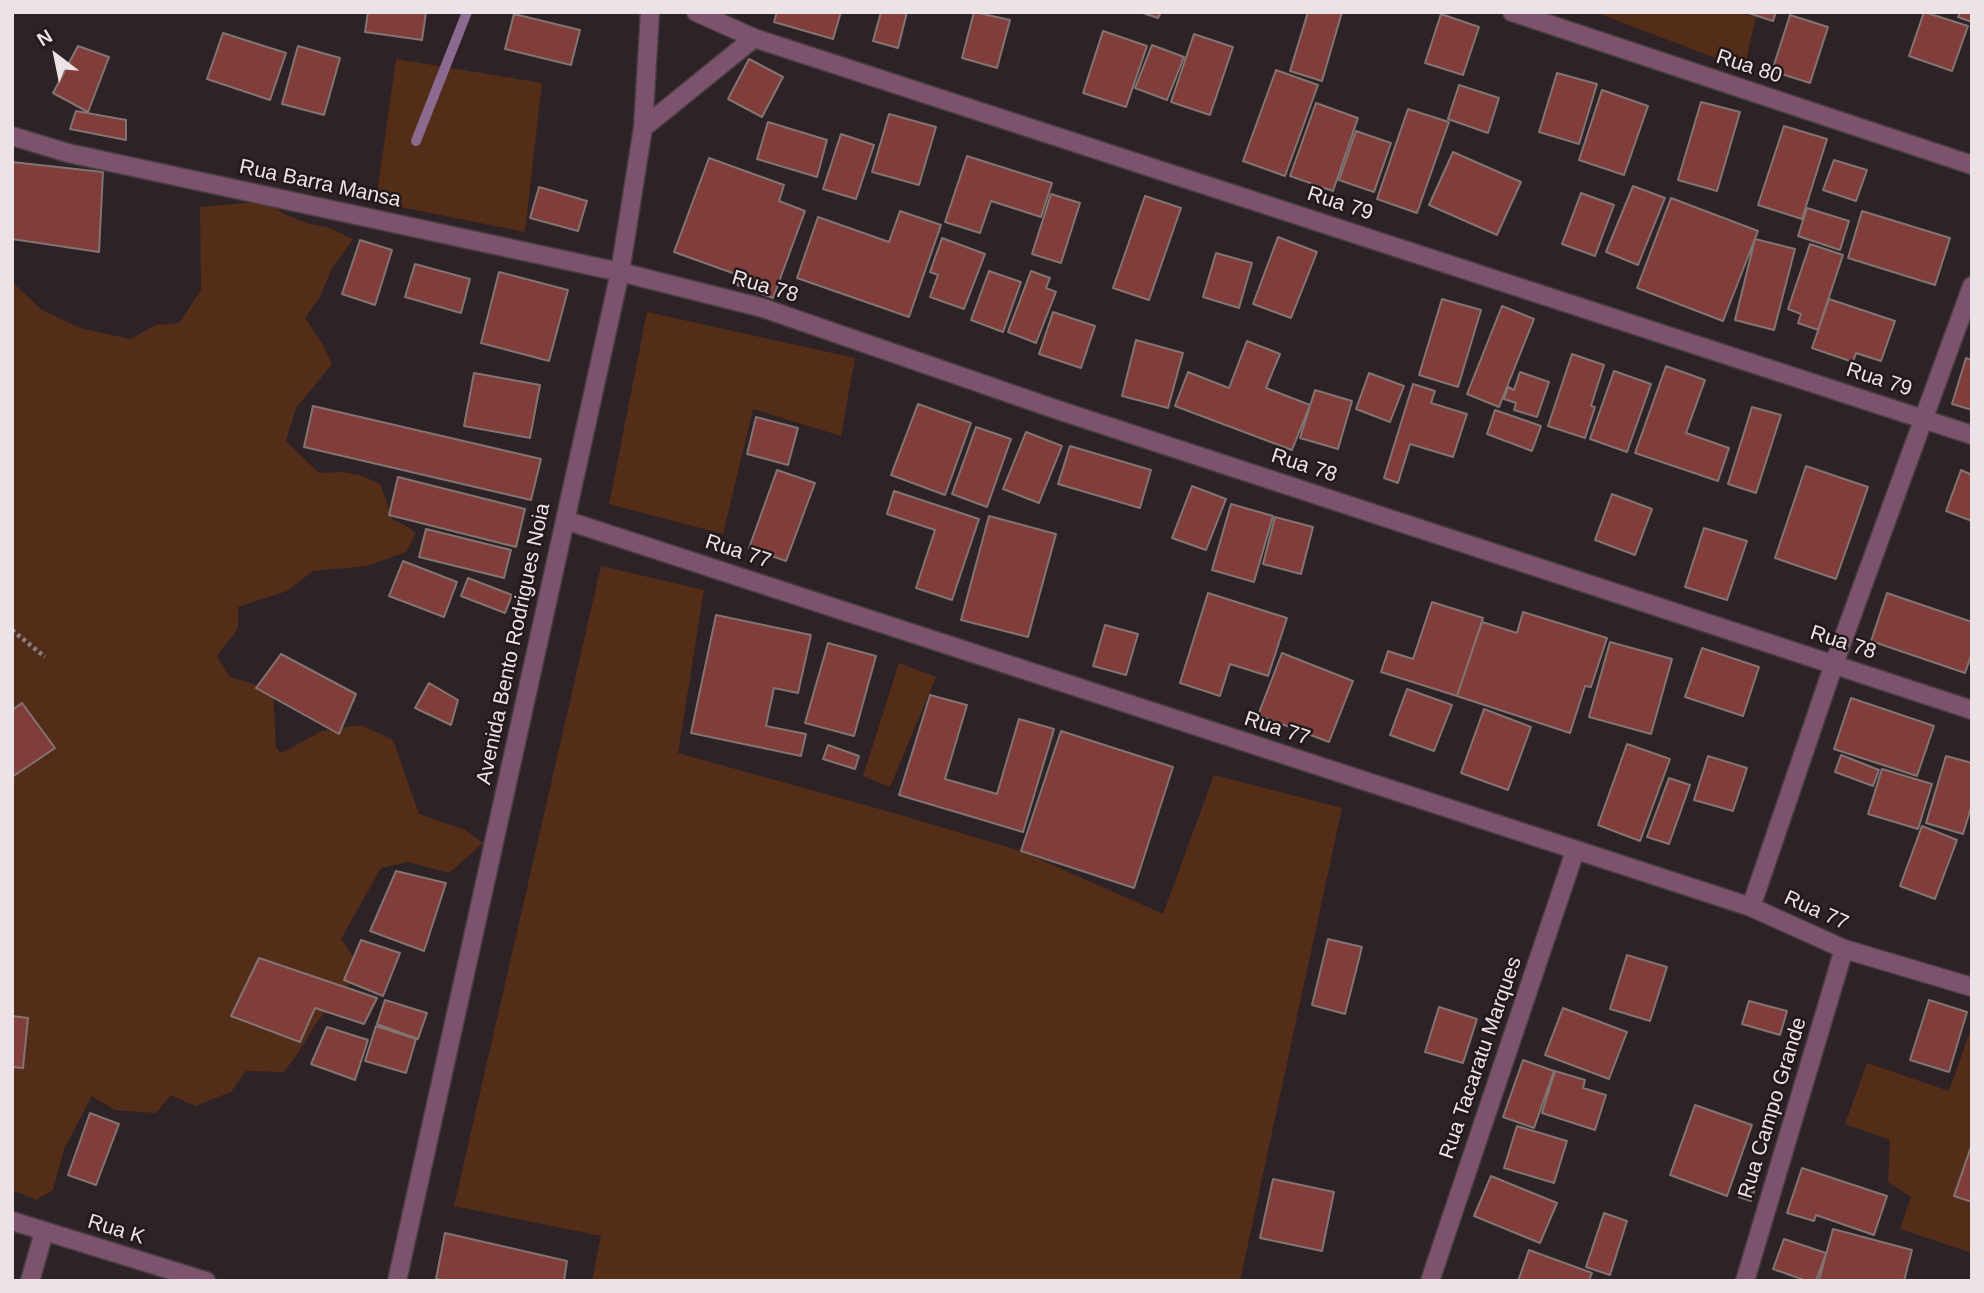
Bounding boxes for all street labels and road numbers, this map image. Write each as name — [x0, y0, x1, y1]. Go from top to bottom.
street label: Rua 80 — [1713, 45, 1785, 89]
street label: Rua Barra Mansa — [237, 155, 403, 213]
street label: Rua 79 — [1304, 182, 1376, 226]
street label: Rua 78 — [729, 266, 801, 308]
street label: Rua 79 — [1843, 358, 1915, 402]
street label: Rua 78 — [1268, 444, 1340, 488]
street label: Avenida Bento Rodrigues Noia — [472, 501, 556, 787]
street label: Rua 77 — [702, 530, 774, 574]
street label: Rua 78 — [1807, 621, 1879, 665]
street label: Rua 77 — [1241, 707, 1313, 751]
street label: Rua 77 — [1780, 886, 1852, 936]
street label: Rua Tacaratu Marques — [1435, 953, 1527, 1163]
street label: Rua Campo Grande — [1733, 1014, 1813, 1202]
street label: Rua K — [84, 1209, 148, 1251]

